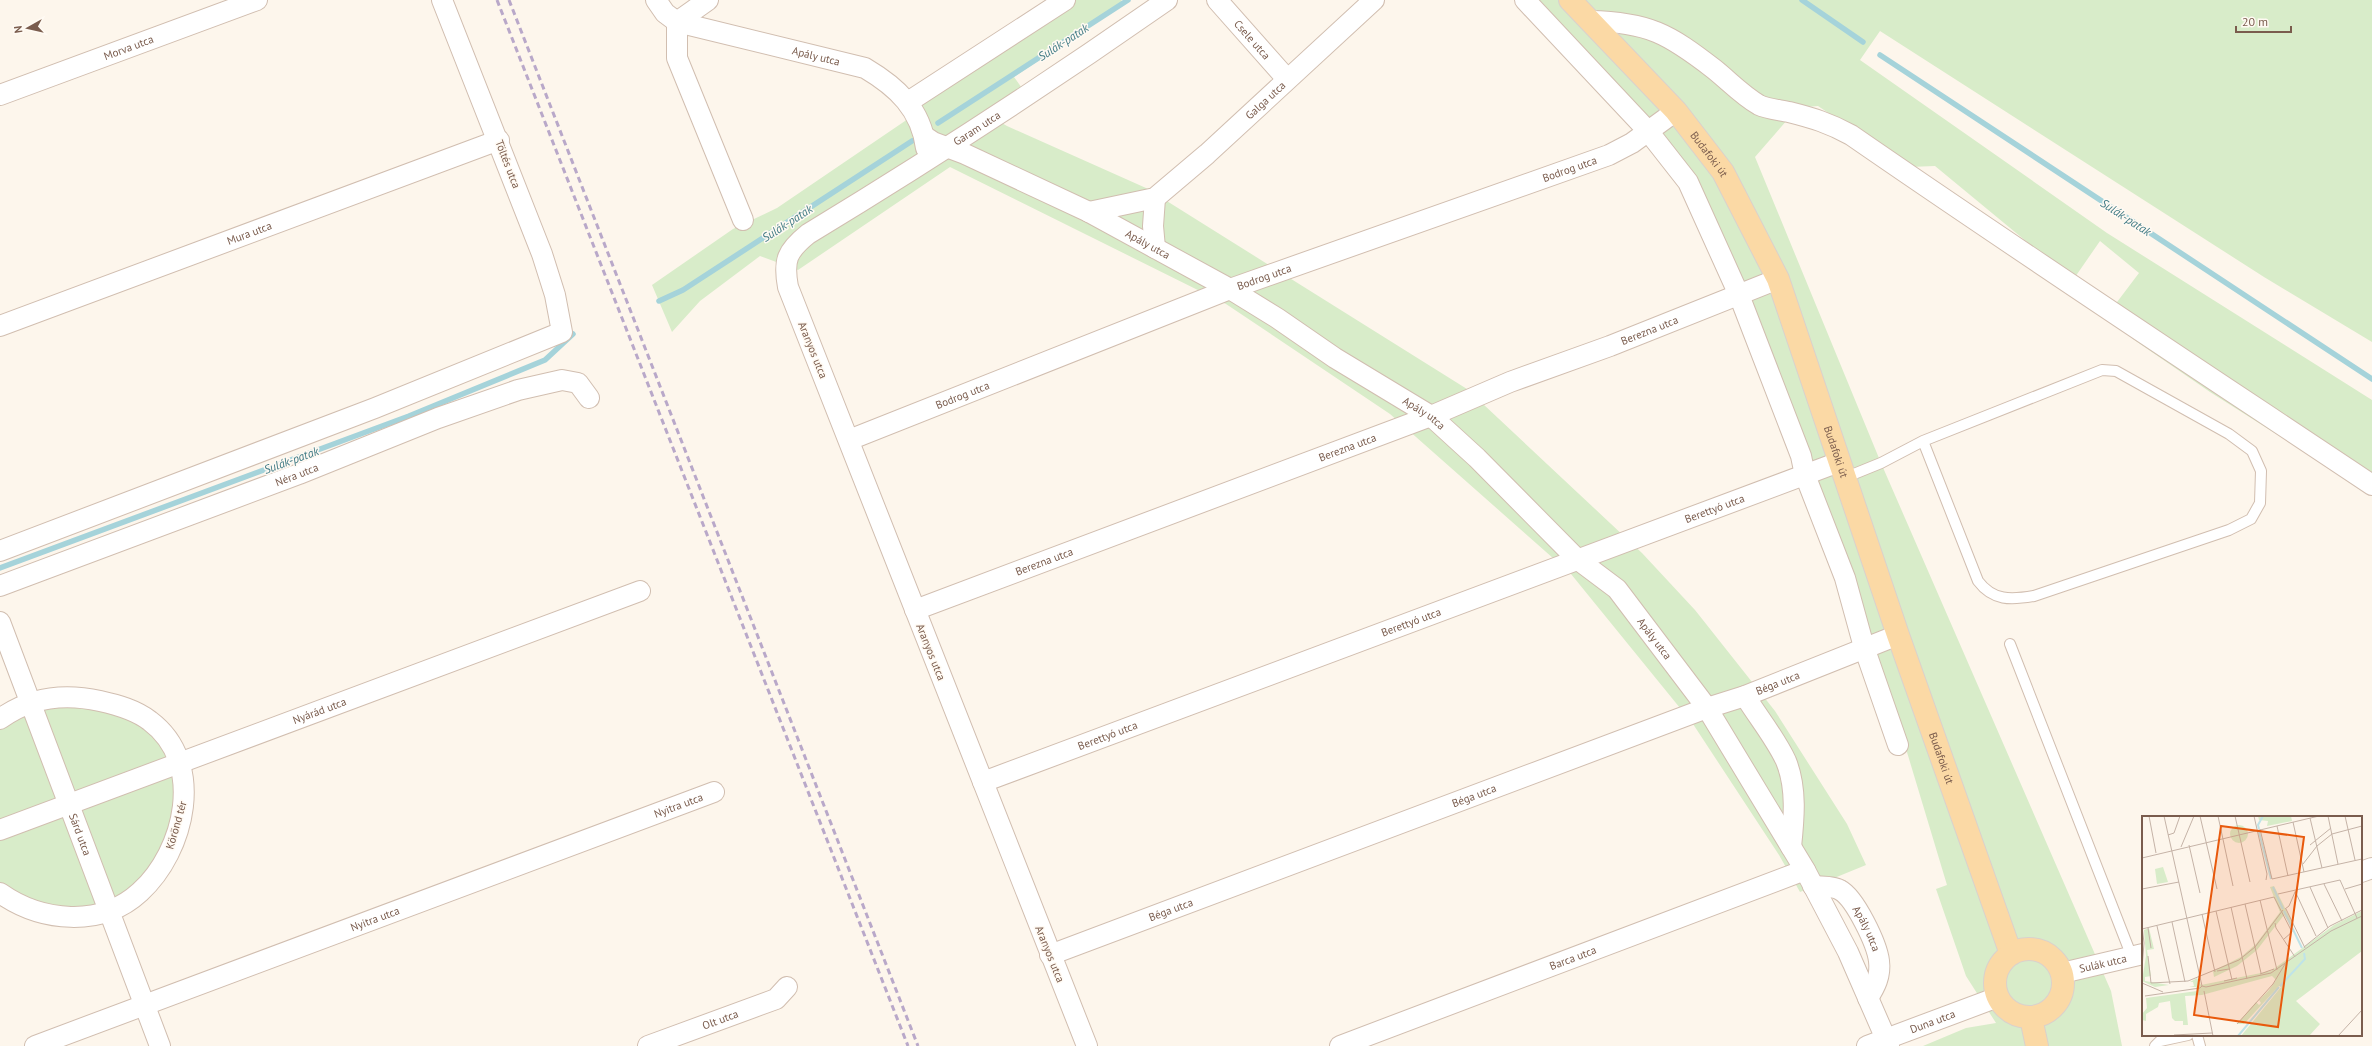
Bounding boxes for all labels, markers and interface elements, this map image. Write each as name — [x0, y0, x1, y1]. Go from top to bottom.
north arrow — [8, 8, 48, 48]
scale bar — [2236, 8, 2291, 34]
text: 20 m — [2242, 14, 2268, 29]
street label: Csele utca — [1231, 17, 1273, 62]
water label: Sulák-patak — [1035, 20, 1092, 64]
text: N — [11, 25, 26, 34]
street label: Morva utca — [102, 32, 155, 63]
street label: Apály utca — [791, 43, 841, 69]
street label: Galga utca — [1242, 78, 1288, 122]
street label: Garam utca — [951, 108, 1003, 149]
street label: Budafoki út — [1687, 129, 1731, 179]
street label: Töltés utca — [492, 138, 524, 190]
street label: Bodrog utca — [1540, 153, 1599, 185]
water label: Sulák-patak — [2098, 195, 2155, 239]
water label: Sulák-patak — [759, 201, 816, 245]
street label: Mura utca — [225, 218, 274, 248]
street label: Apály utca — [1123, 226, 1173, 262]
street label: Bodrog utca — [1235, 261, 1293, 293]
street label: Berezna utca — [1619, 313, 1680, 348]
street label: Aranyos utca — [795, 320, 831, 380]
street label: Bodrog utca — [933, 378, 991, 412]
street label: Apály utca — [1400, 394, 1448, 433]
street label: Budafoki út — [1821, 424, 1852, 480]
street label: Berezna utca — [1317, 430, 1378, 465]
water label: Sulák-patak — [262, 443, 321, 477]
street label: Néra utca — [273, 460, 320, 489]
street label: Berettyó utca — [1683, 491, 1746, 526]
street label: Berezna utca — [1013, 544, 1075, 579]
street label: Berettyó utca — [1379, 604, 1443, 640]
street label: Apály utca — [1634, 615, 1675, 662]
street label: Aranyos utca — [913, 622, 949, 682]
street label: Béga utca — [1754, 668, 1802, 698]
street label: Nyárád utca — [291, 694, 348, 727]
street label: Berettyó utca — [1076, 718, 1139, 753]
street label: Budafoki út — [1926, 730, 1957, 786]
street label: Béga utca — [1450, 781, 1498, 810]
street label: Nyitra utca — [652, 790, 705, 821]
street label: Körönd tér — [162, 799, 190, 851]
street label: Sárd utca — [66, 811, 94, 857]
inset map — [2142, 816, 2362, 1036]
street label: Béga utca — [1147, 895, 1195, 924]
street label: Nyitra utca — [348, 903, 402, 934]
street label: Apály utca — [1850, 903, 1883, 953]
street label: Aranyos utca — [1032, 924, 1068, 984]
street label: Barca utca — [1547, 943, 1598, 973]
street label: Sulák utca — [2078, 951, 2128, 976]
street label: Olt utca — [700, 1006, 740, 1032]
street label: Duna utca — [1908, 1007, 1957, 1036]

